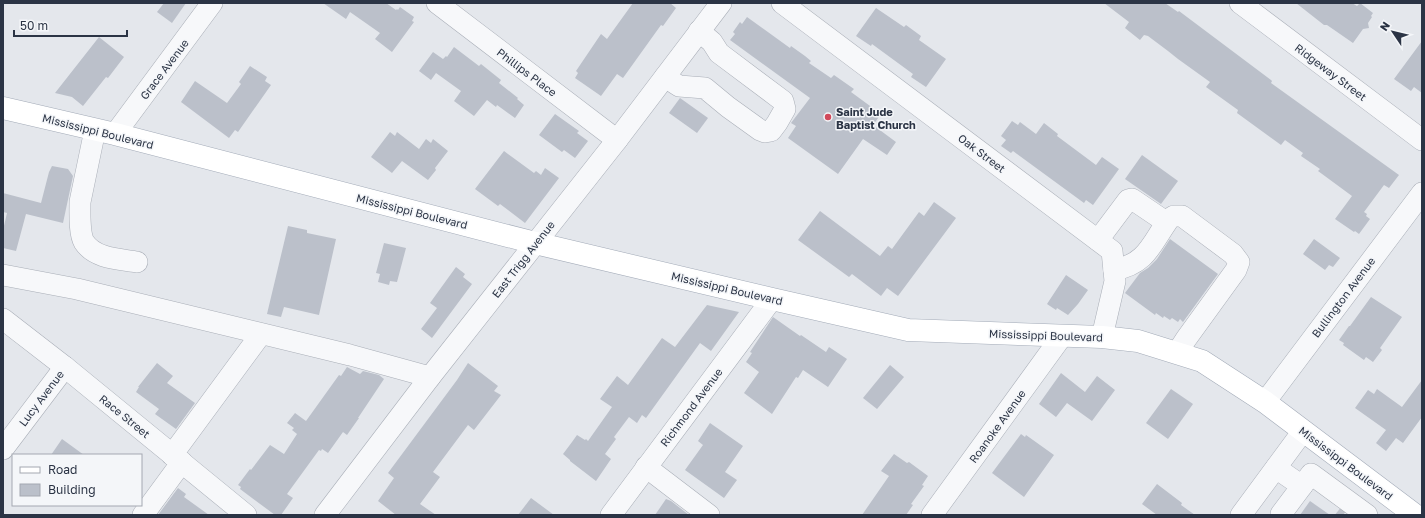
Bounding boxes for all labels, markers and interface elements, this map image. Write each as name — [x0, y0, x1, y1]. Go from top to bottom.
scale bar — [14, 12, 127, 38]
north arrow — [1373, 12, 1413, 52]
text: 50 m — [20, 18, 48, 33]
text: N — [1377, 19, 1392, 33]
street label: Grace Avenue — [137, 36, 191, 102]
street label: Ridgeway Street — [1293, 41, 1369, 103]
street label: Phillips Place — [495, 45, 559, 99]
place label: Saint Jude Baptist Church — [836, 105, 916, 131]
street label: Mississippi Boulevard — [41, 111, 155, 151]
marker: Saint Jude Baptist Church — [823, 112, 833, 122]
street label: Oak Street — [956, 131, 1008, 175]
street label: Mississippi Boulevard — [355, 191, 469, 231]
street label: East Trigg Avenue — [489, 218, 557, 300]
street label: Bullington Avenue — [1309, 254, 1377, 340]
street label: Mississippi Boulevard — [670, 269, 784, 307]
street label: Mississippi Boulevard — [989, 327, 1103, 343]
street label: Richmond Avenue — [657, 365, 725, 449]
street label: Lucy Avenue — [16, 368, 66, 428]
street label: Roanoke Avenue — [966, 387, 1028, 465]
street label: Race Street — [97, 392, 153, 440]
street label: Mississippi Boulevard — [1297, 423, 1395, 503]
legend — [12, 454, 142, 506]
text: Road — [48, 462, 77, 477]
text: Building — [48, 482, 96, 497]

